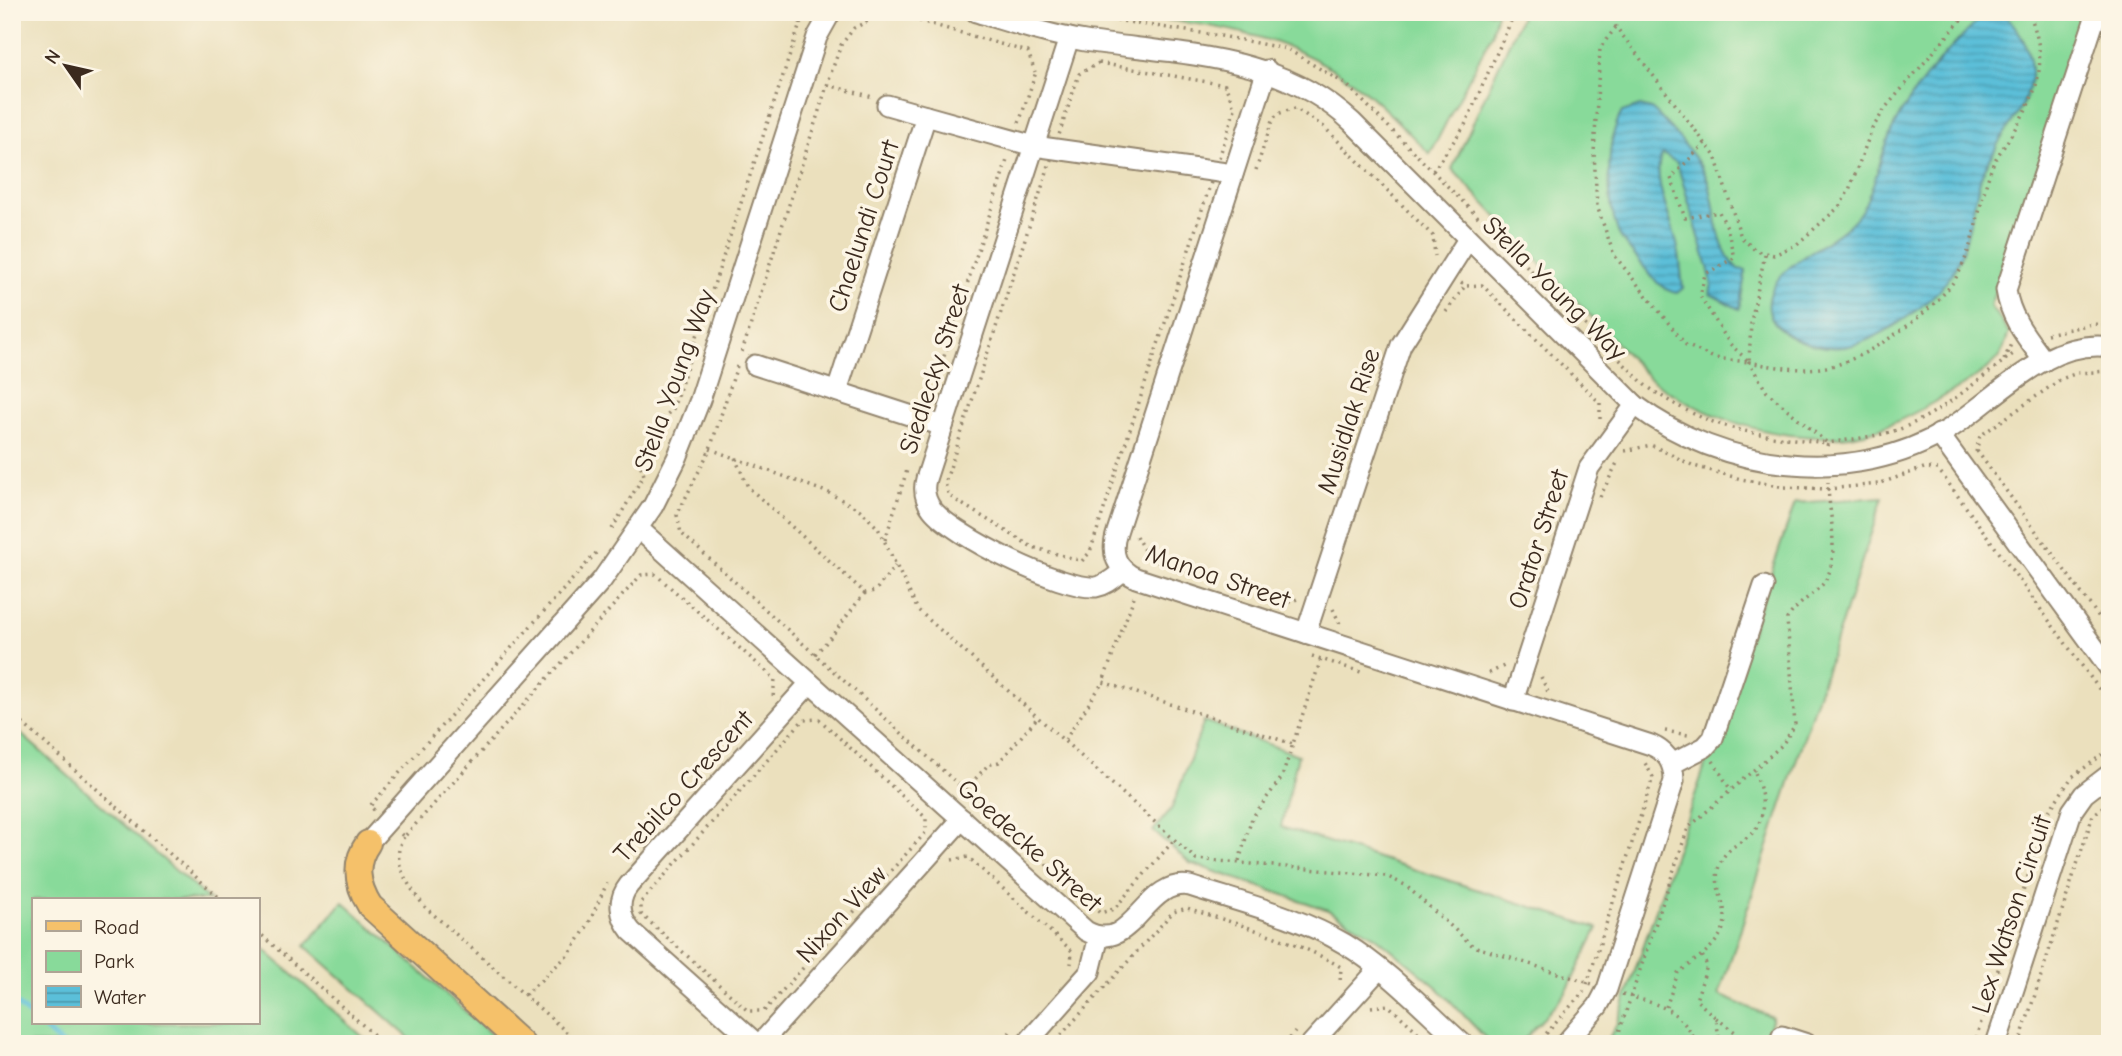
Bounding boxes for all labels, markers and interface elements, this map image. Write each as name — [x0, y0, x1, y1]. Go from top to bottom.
north arrow — [32, 32, 102, 102]
text: N — [40, 46, 65, 68]
street label: Chaelundi Court — [822, 135, 906, 316]
street label: Stella Young Way — [1476, 211, 1633, 367]
street label: Siedlecky Street — [893, 279, 977, 458]
street label: Stella Young Way — [628, 285, 722, 475]
street label: Musidlak Rise — [1311, 345, 1387, 498]
street label: Orator Street — [1502, 464, 1576, 613]
street label: Manoa Street — [1142, 538, 1295, 616]
street label: Trebilco Crescent — [608, 703, 761, 869]
street label: Goedecke Street — [951, 773, 1109, 919]
street label: Lex Watson Circuit — [1966, 810, 2059, 1017]
street label: Nixon View — [790, 860, 893, 969]
legend — [32, 898, 259, 1024]
text: Road — [94, 915, 139, 939]
text: Park — [94, 949, 134, 973]
text: Water — [94, 985, 147, 1009]

